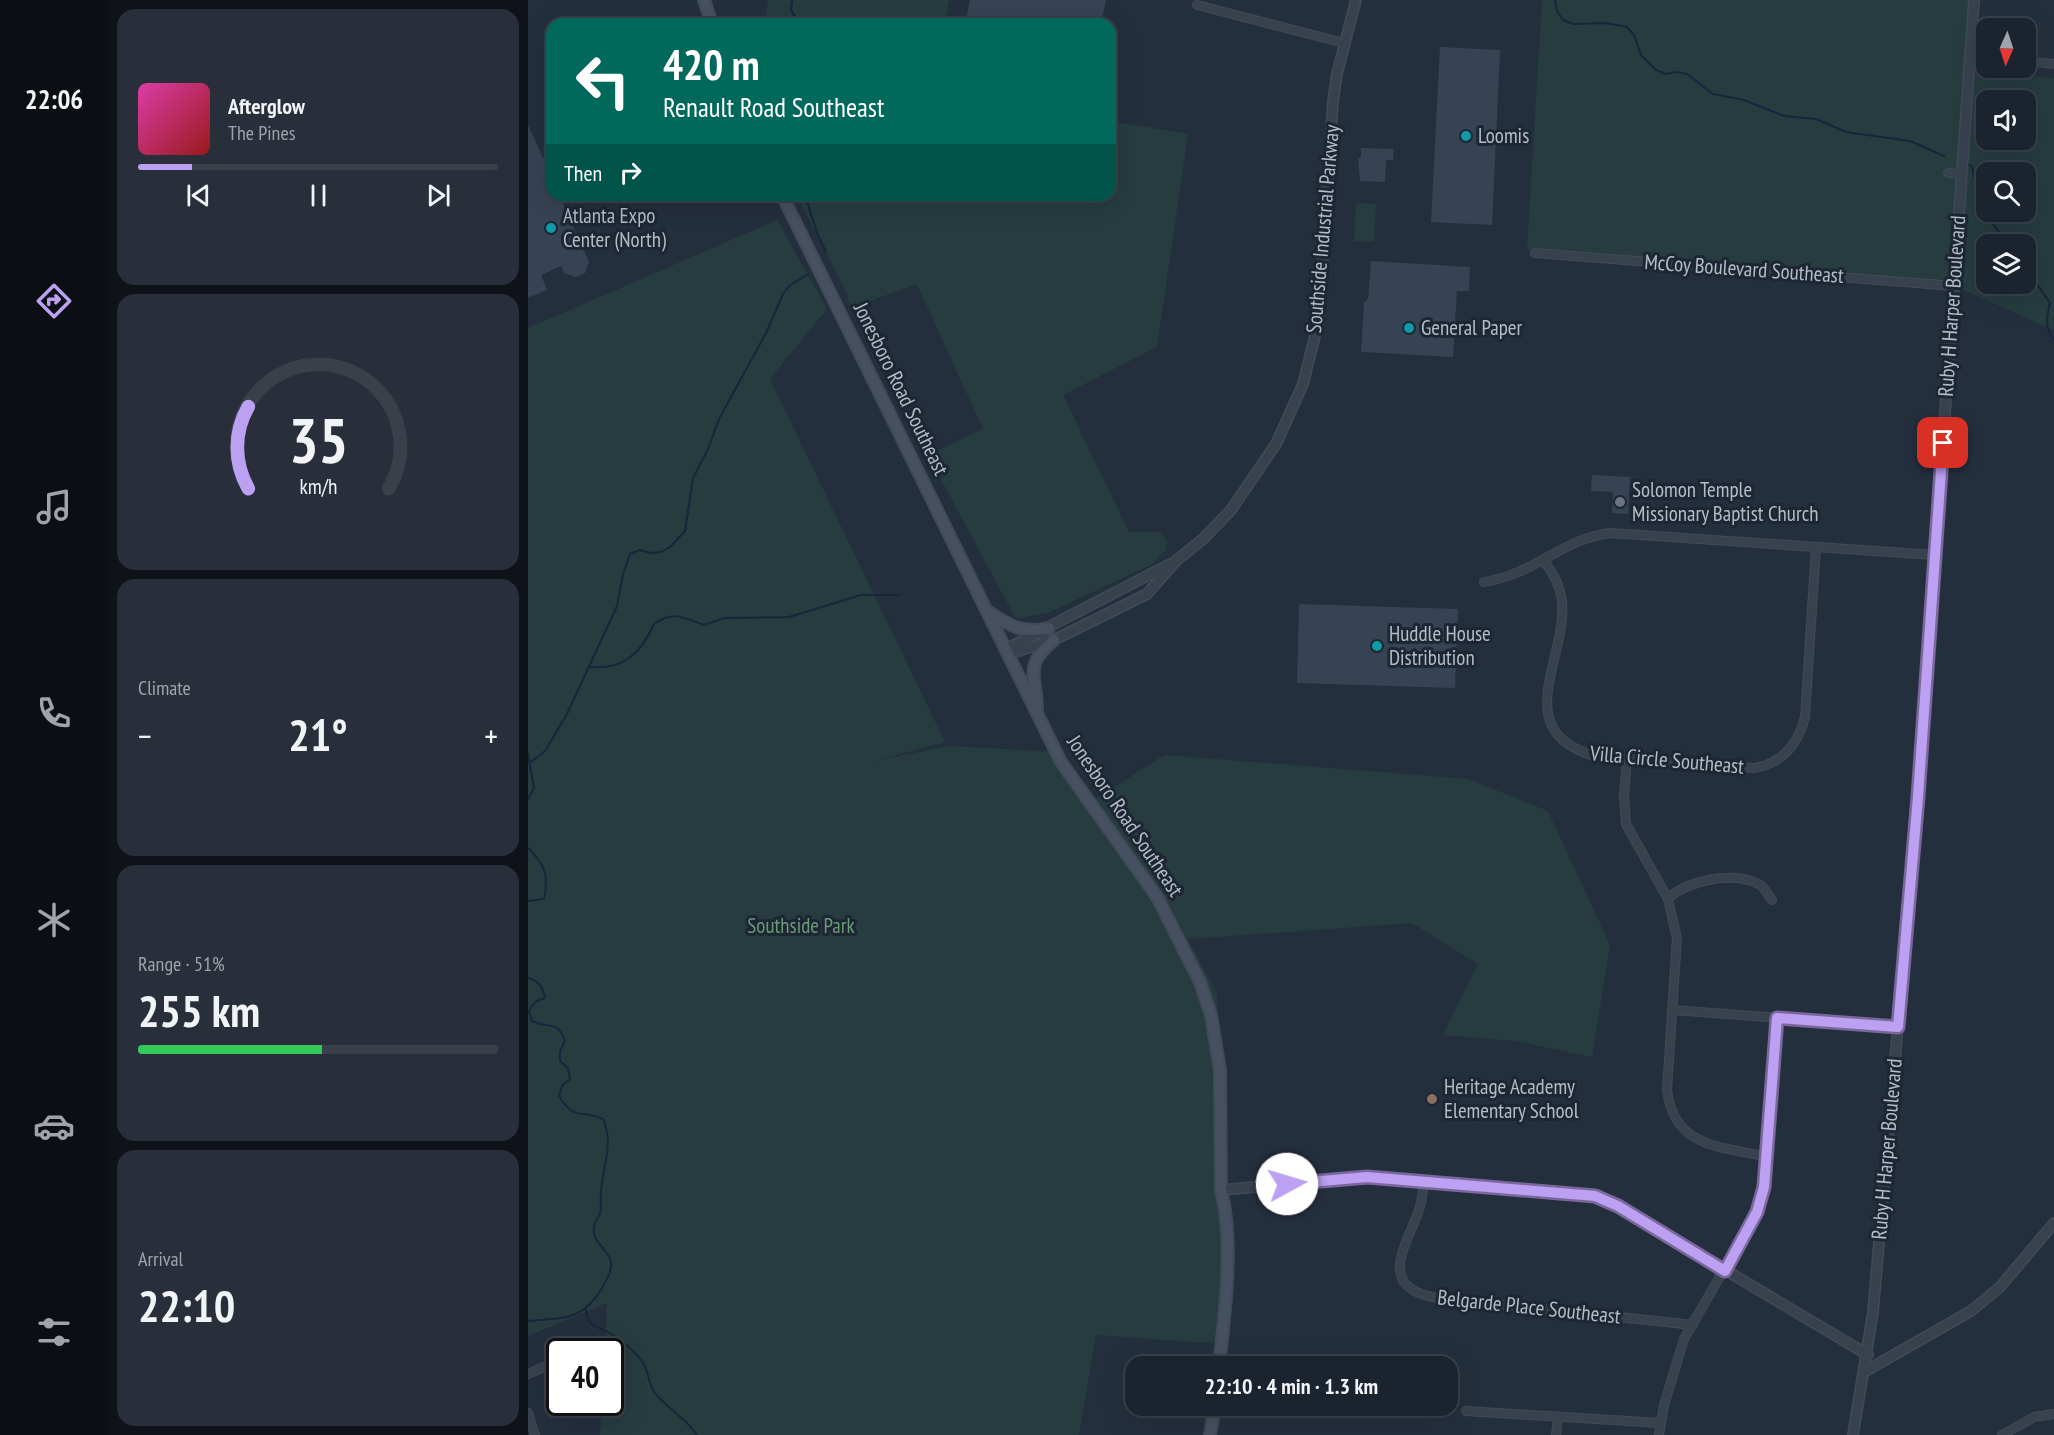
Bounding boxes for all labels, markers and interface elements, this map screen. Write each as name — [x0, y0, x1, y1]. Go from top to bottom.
north arrow — [1976, 18, 2036, 78]
map controls — [1976, 18, 2036, 294]
text: 420 m — [663, 37, 760, 92]
icon: left — [564, 42, 642, 120]
text: 22:06 — [25, 82, 83, 116]
text: Renault Road Southeast — [663, 90, 884, 124]
button: sound — [1976, 90, 2036, 150]
text: Afterglow — [228, 92, 305, 120]
text: The Pines — [228, 120, 295, 146]
place label: Loomis — [1478, 122, 1529, 149]
street label: Southside Industrial Parkway — [1300, 123, 1345, 334]
marker: Loomis — [1459, 129, 1473, 143]
icon: right — [614, 156, 647, 189]
text: Then — [564, 159, 602, 187]
button: search — [1976, 162, 2036, 222]
icon: previous — [182, 179, 215, 212]
icon: pause — [302, 179, 335, 212]
icon: next — [422, 179, 455, 212]
place label: Atlanta Expo Center (North) — [563, 202, 666, 253]
street label: Ruby H Harper Boulevard — [1932, 214, 1971, 398]
marker: Atlanta Expo Center (North) — [544, 221, 558, 235]
button: layers — [1976, 234, 2036, 294]
street label: McCoy Boulevard Southeast — [1643, 248, 1845, 289]
icon: directions — [33, 280, 75, 322]
street label: Jonesboro Road Southeast — [847, 297, 955, 480]
place label: General Paper — [1421, 314, 1523, 341]
marker: General Paper — [1402, 321, 1416, 335]
text: 35 — [288, 399, 348, 480]
pin — [1917, 417, 1968, 468]
icon: arrive — [1926, 426, 1959, 459]
text: km/h — [299, 473, 337, 501]
place label: Solomon Temple Missionary Baptist Church — [1632, 476, 1818, 527]
icon: music — [33, 486, 75, 528]
marker: Solomon Temple Missionary Baptist Church — [1613, 495, 1627, 509]
place label: Huddle House Distribution — [1389, 620, 1491, 671]
marker: Huddle House Distribution — [1370, 639, 1384, 653]
text: Climate — [138, 675, 191, 701]
icon: phone — [33, 692, 75, 734]
text: 21° — [288, 705, 348, 763]
text: − — [138, 714, 152, 757]
text: + — [484, 714, 498, 757]
street label: Jonesboro Road Southeast — [1061, 729, 1190, 902]
street label: Villa Circle Southeast — [1588, 739, 1745, 780]
icon: climate — [33, 899, 75, 941]
park label: Southside Park — [747, 912, 855, 939]
text: Range · 51% — [138, 951, 225, 977]
text: 255 km — [138, 981, 260, 1039]
street label: Ruby H Harper Boulevard — [1865, 1057, 1908, 1241]
place label: Heritage Academy Elementary School — [1444, 1073, 1579, 1124]
marker: Heritage Academy Elementary School — [1425, 1092, 1439, 1106]
icon: car — [33, 1105, 75, 1147]
position arrow — [1255, 1152, 1319, 1216]
text: Arrival — [138, 1246, 183, 1272]
text: 22:10 — [138, 1276, 235, 1334]
street label: Belgarde Place Southeast — [1436, 1283, 1622, 1330]
icon: filters — [33, 1311, 75, 1353]
speed limit sign: 40 — [546, 1338, 624, 1416]
text: 22:10 · 4 min · 1.3 km — [1205, 1372, 1378, 1400]

